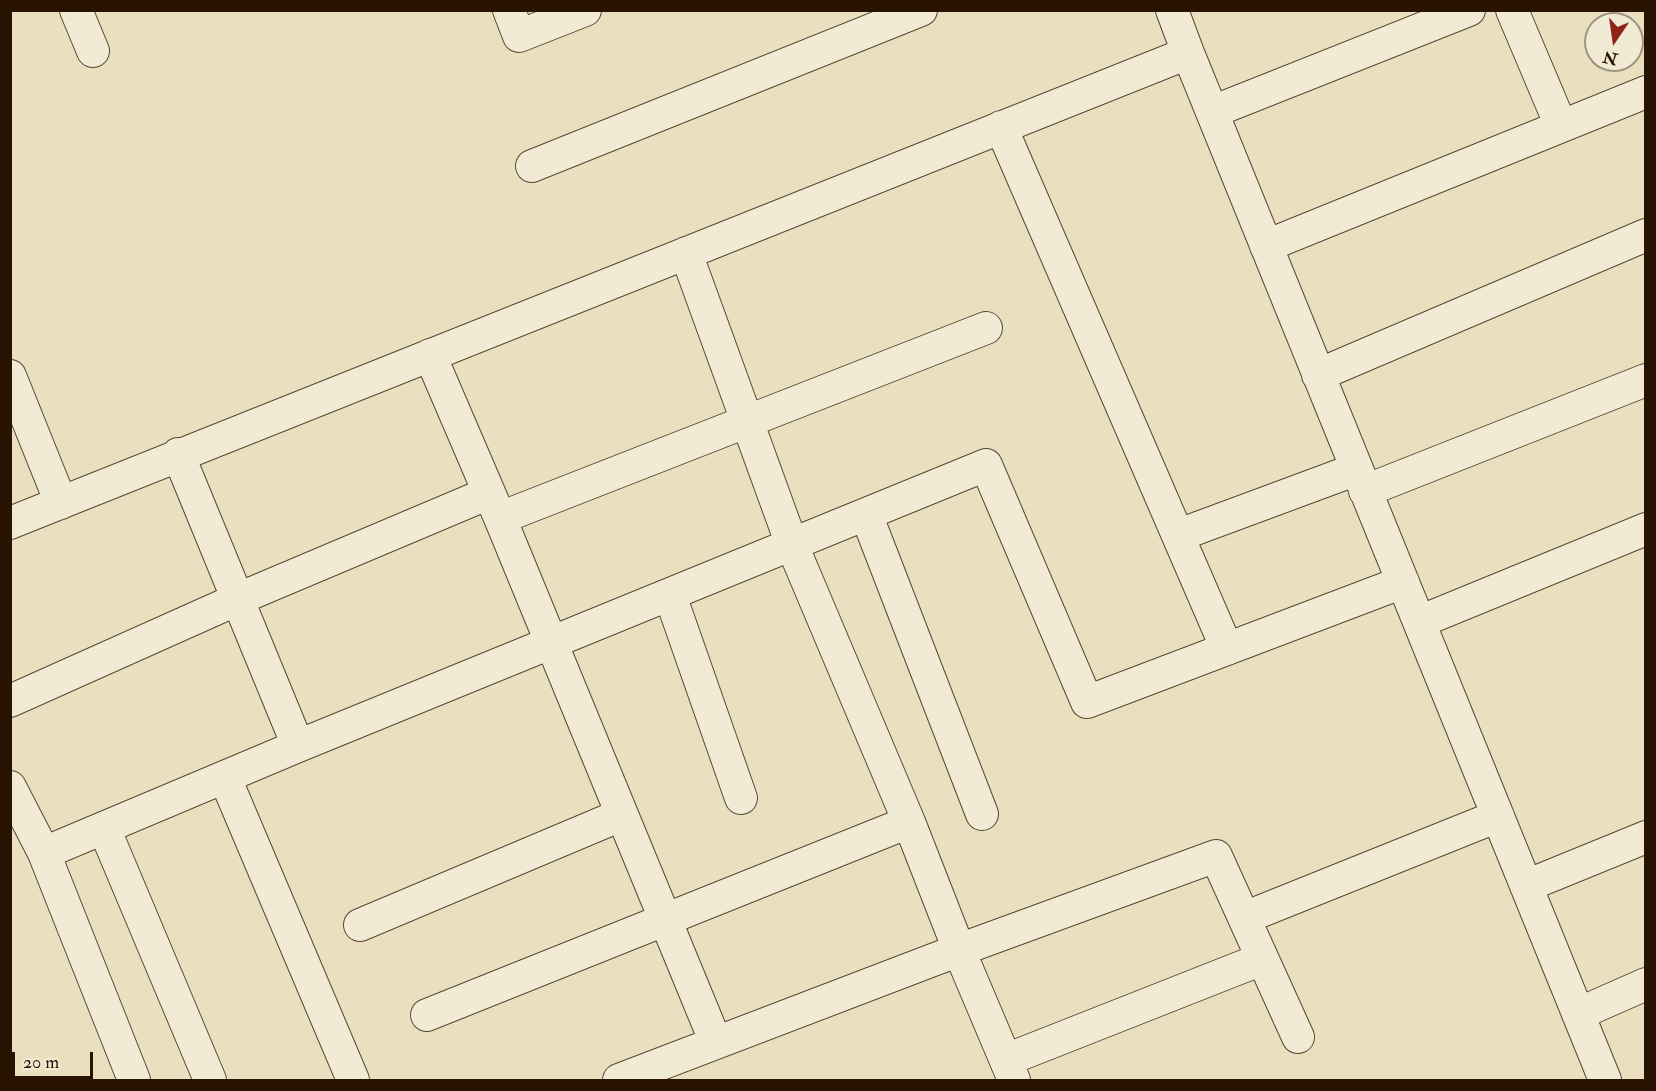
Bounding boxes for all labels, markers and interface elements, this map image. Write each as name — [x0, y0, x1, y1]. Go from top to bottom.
north arrow — [1584, 12, 1644, 72]
text: N — [1601, 46, 1620, 69]
scale bar — [15, 1040, 96, 1078]
text: 20 m — [23, 1051, 59, 1074]

